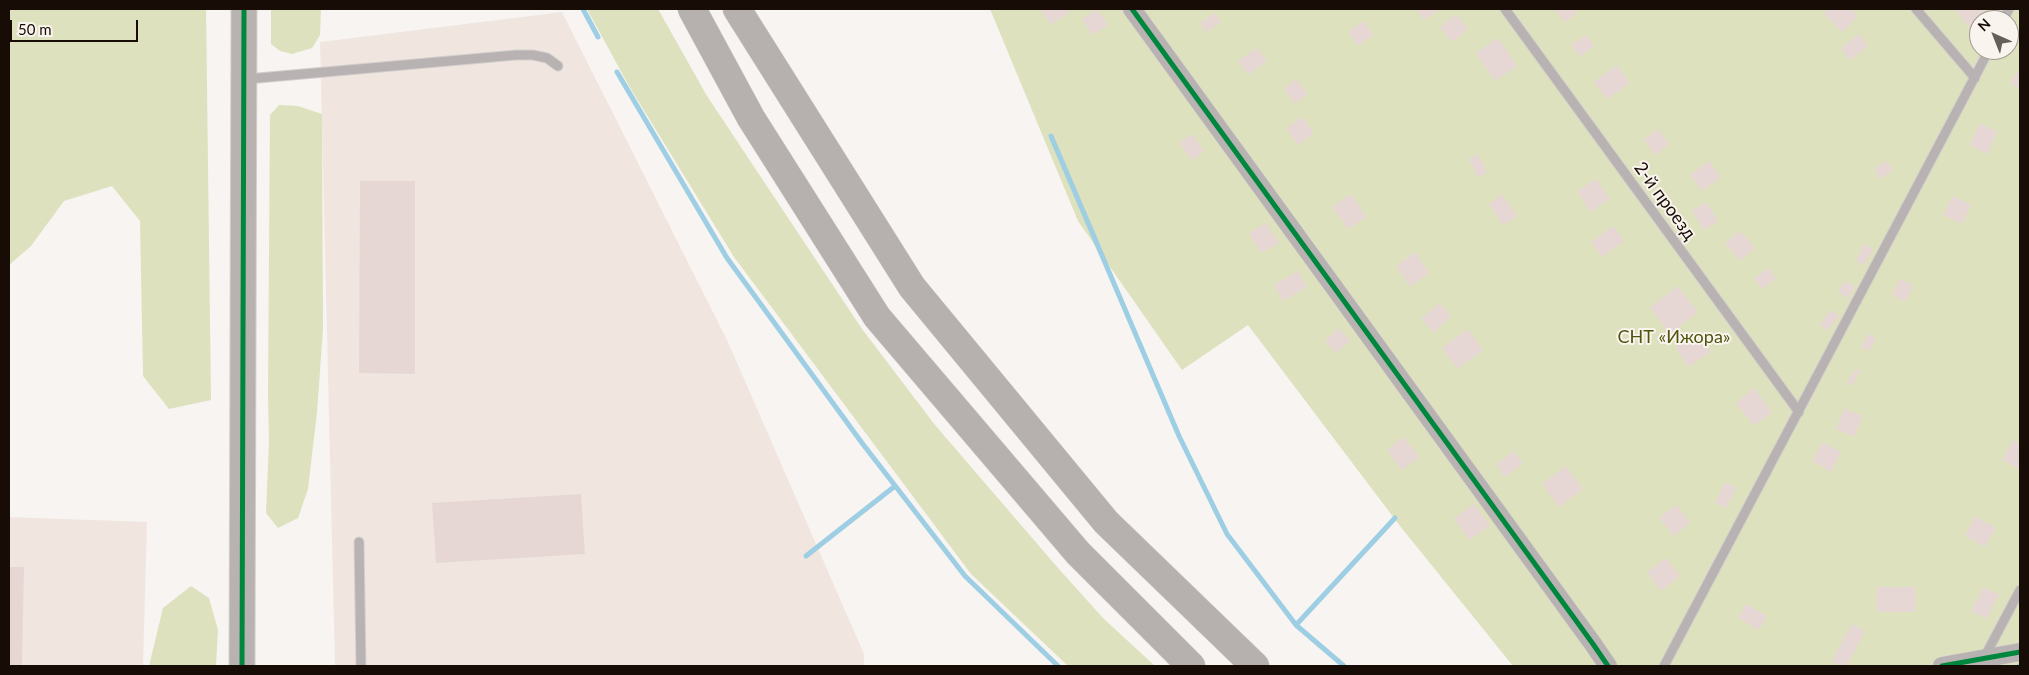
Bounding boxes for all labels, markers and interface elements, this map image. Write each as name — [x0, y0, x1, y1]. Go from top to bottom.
scale bar — [12, 10, 140, 42]
north arrow — [1969, 10, 2019, 60]
text: N — [1974, 15, 1994, 34]
text: 50 m — [18, 20, 52, 38]
street label: 2-й проезд — [1629, 158, 1701, 244]
park label: СНТ «Ижора» — [1617, 326, 1731, 348]

